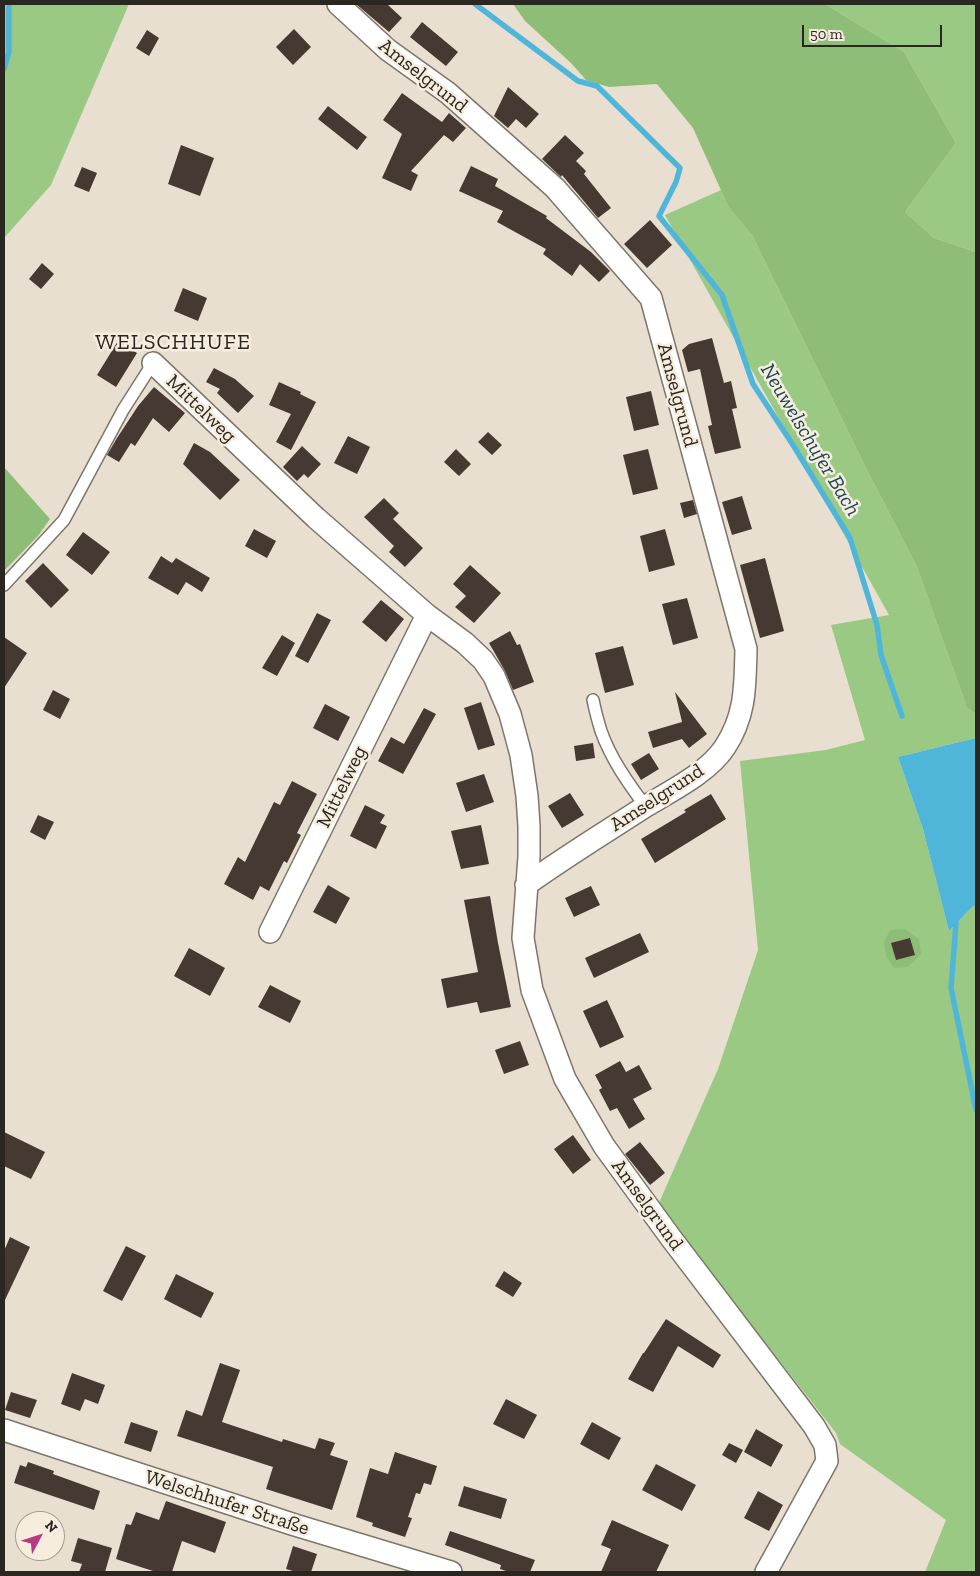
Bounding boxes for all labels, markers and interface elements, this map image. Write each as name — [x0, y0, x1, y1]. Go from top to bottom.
scale bar — [805, 15, 945, 47]
text: 50 m — [810, 25, 843, 43]
street label: Amselgrund — [374, 34, 472, 118]
district label: WELSCHHUFE — [94, 330, 252, 356]
street label: Amselgrund — [652, 340, 702, 450]
water label: Neuwelschufer Bach — [755, 359, 865, 521]
street label: Mittelweg — [161, 370, 241, 448]
street label: Mittelweg — [312, 742, 372, 832]
street label: Amselgrund — [606, 759, 708, 837]
street label: Amselgrund — [606, 1155, 688, 1255]
street label: Welschhufer Straße — [142, 1465, 312, 1541]
north arrow — [15, 1511, 65, 1561]
text: N — [41, 1517, 61, 1536]

